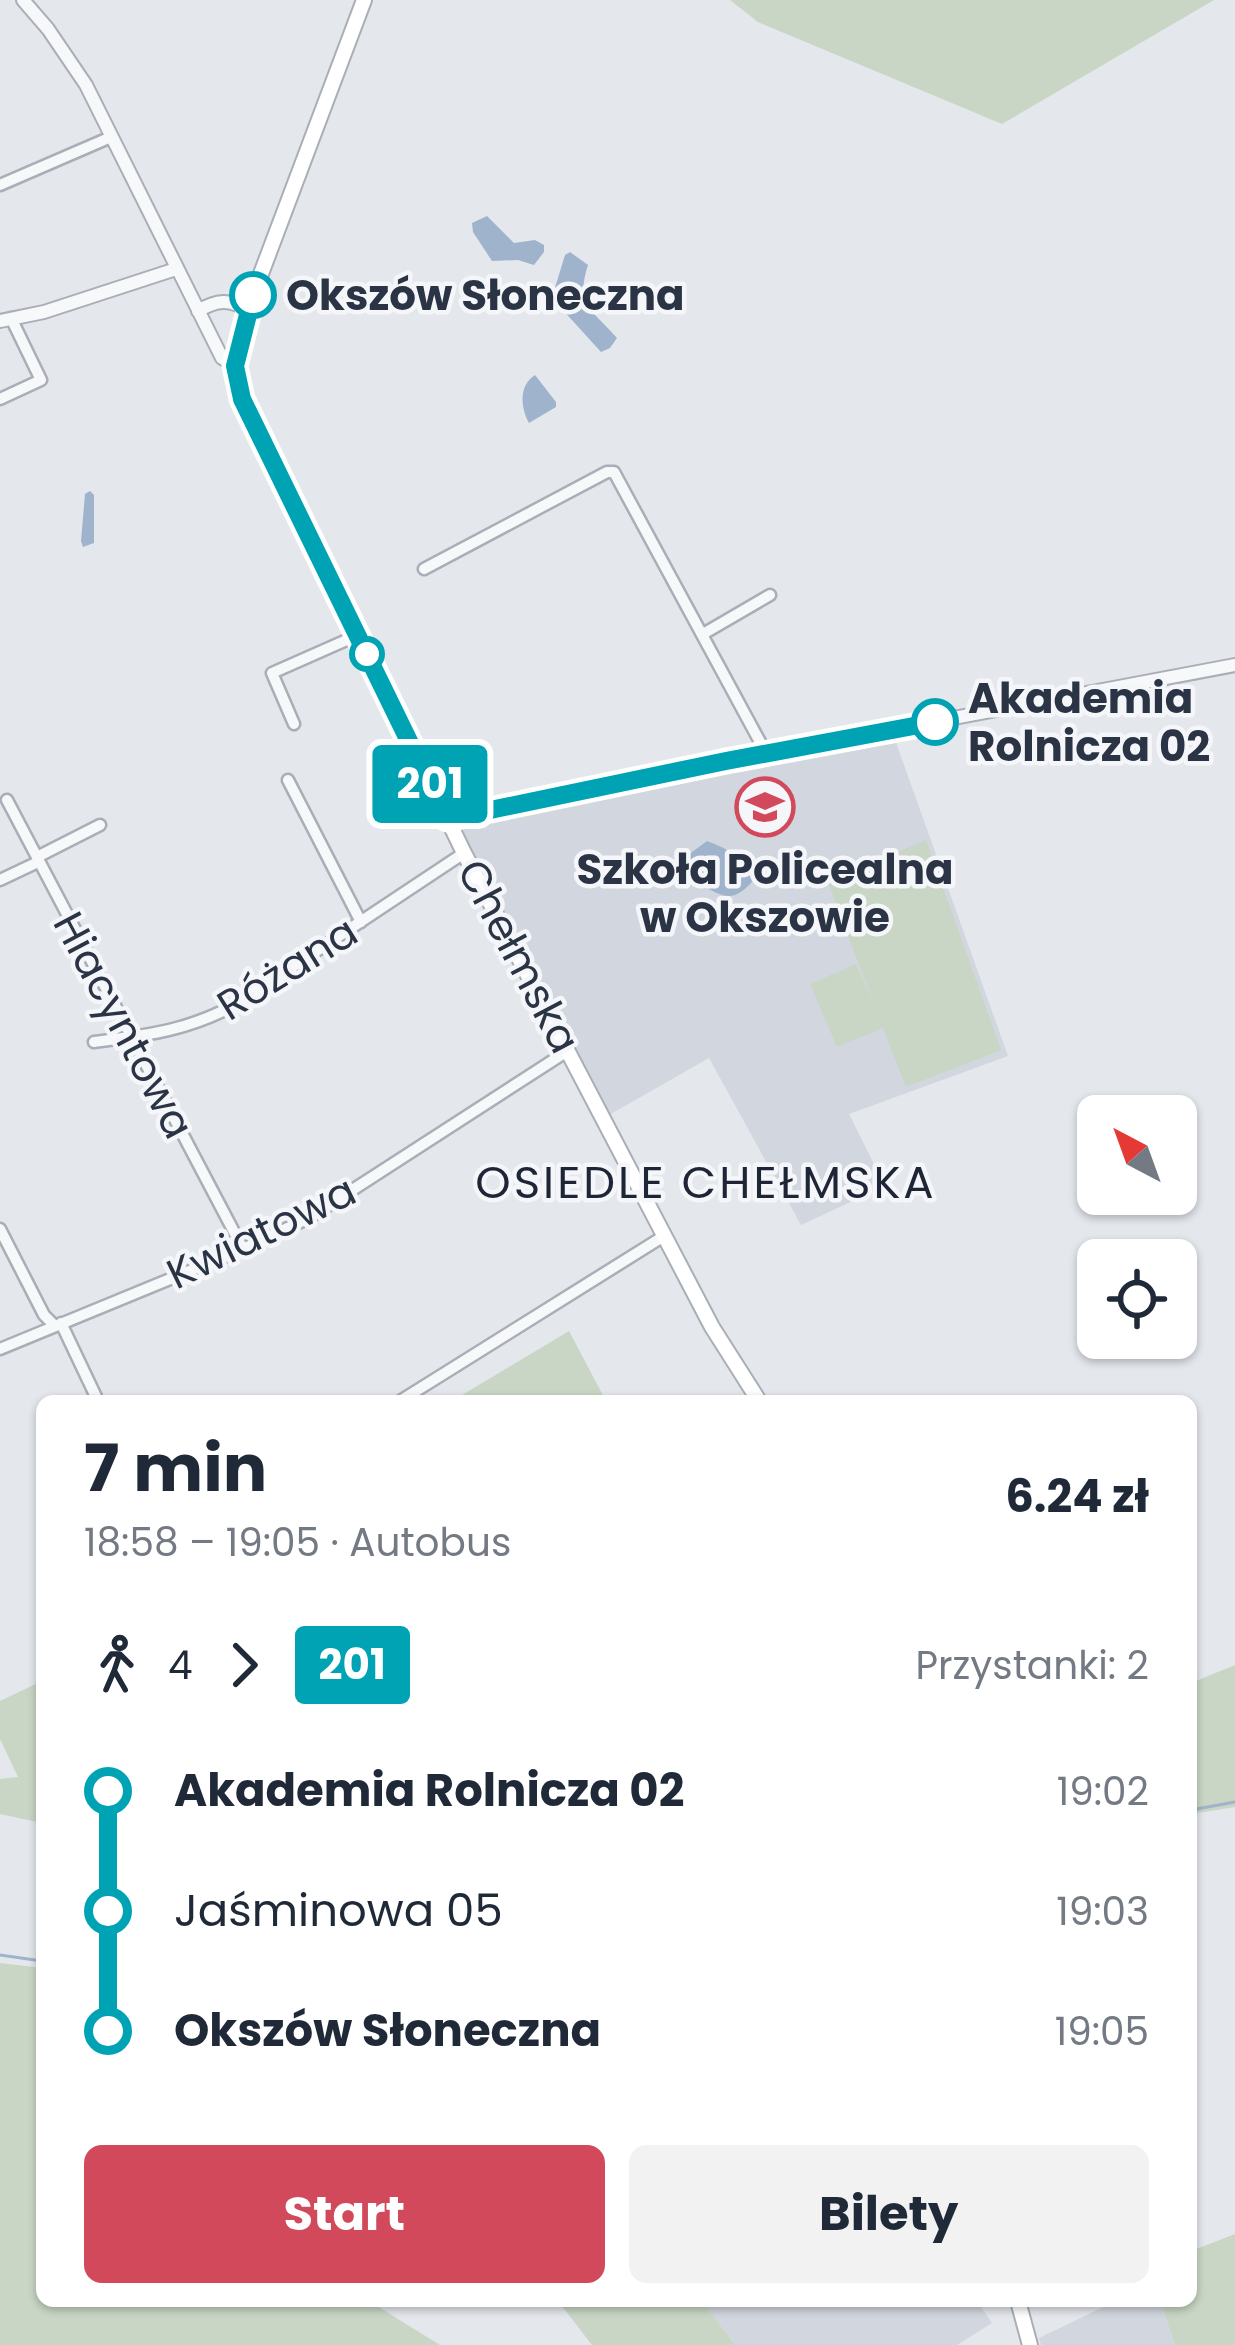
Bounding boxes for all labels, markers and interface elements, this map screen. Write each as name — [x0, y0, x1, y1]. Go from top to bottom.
place label: Okszów Słoneczna — [286, 266, 685, 325]
marker: Okszów Słoneczna — [231, 273, 275, 317]
unlabelled marker — [351, 638, 383, 670]
place label: Akademia Rolnicza 02 — [968, 669, 1210, 776]
marker: Akademia Rolnicza 02 — [913, 700, 957, 744]
line badge: 201 — [361, 745, 499, 823]
text: 201 — [396, 754, 464, 813]
school or university icon: Szkoła Policealna w Okszowie — [734, 776, 796, 838]
place label: Szkoła Policealna w Okszowie — [576, 840, 954, 947]
street label: Chełmska — [443, 849, 594, 1063]
street label: Hiacyntowa — [39, 902, 208, 1149]
street label: Różana — [206, 902, 369, 1035]
north arrow — [1077, 1095, 1197, 1215]
map controls — [1077, 1095, 1197, 1359]
district label: OSIEDLE CHEŁMSKA — [475, 1151, 937, 1214]
street label: Kwiatowa — [157, 1161, 366, 1304]
button: locate — [1077, 1239, 1197, 1359]
text: 7 min — [84, 1422, 267, 1514]
text: 6.24 zł — [1005, 1465, 1149, 1528]
text: 18:58 – 19:05 · Autobus — [84, 1515, 511, 1570]
icon: walk — [84, 1632, 150, 1698]
icon: forward — [211, 1632, 277, 1698]
text: 201 — [319, 1635, 386, 1694]
text: 4 — [168, 1638, 193, 1693]
text: Przystanki: 2 — [915, 1638, 1149, 1693]
text: Akademia Rolnicza 02 — [174, 1759, 684, 1822]
text: 19:02 — [1057, 1764, 1149, 1819]
text: Jaśminowa 05 — [174, 1879, 503, 1942]
text: 19:03 — [1056, 1884, 1149, 1939]
text: Okszów Słoneczna — [174, 1999, 601, 2062]
text: 19:05 — [1055, 2004, 1149, 2059]
button: Start — [84, 2145, 605, 2283]
button: Bilety — [629, 2145, 1149, 2283]

